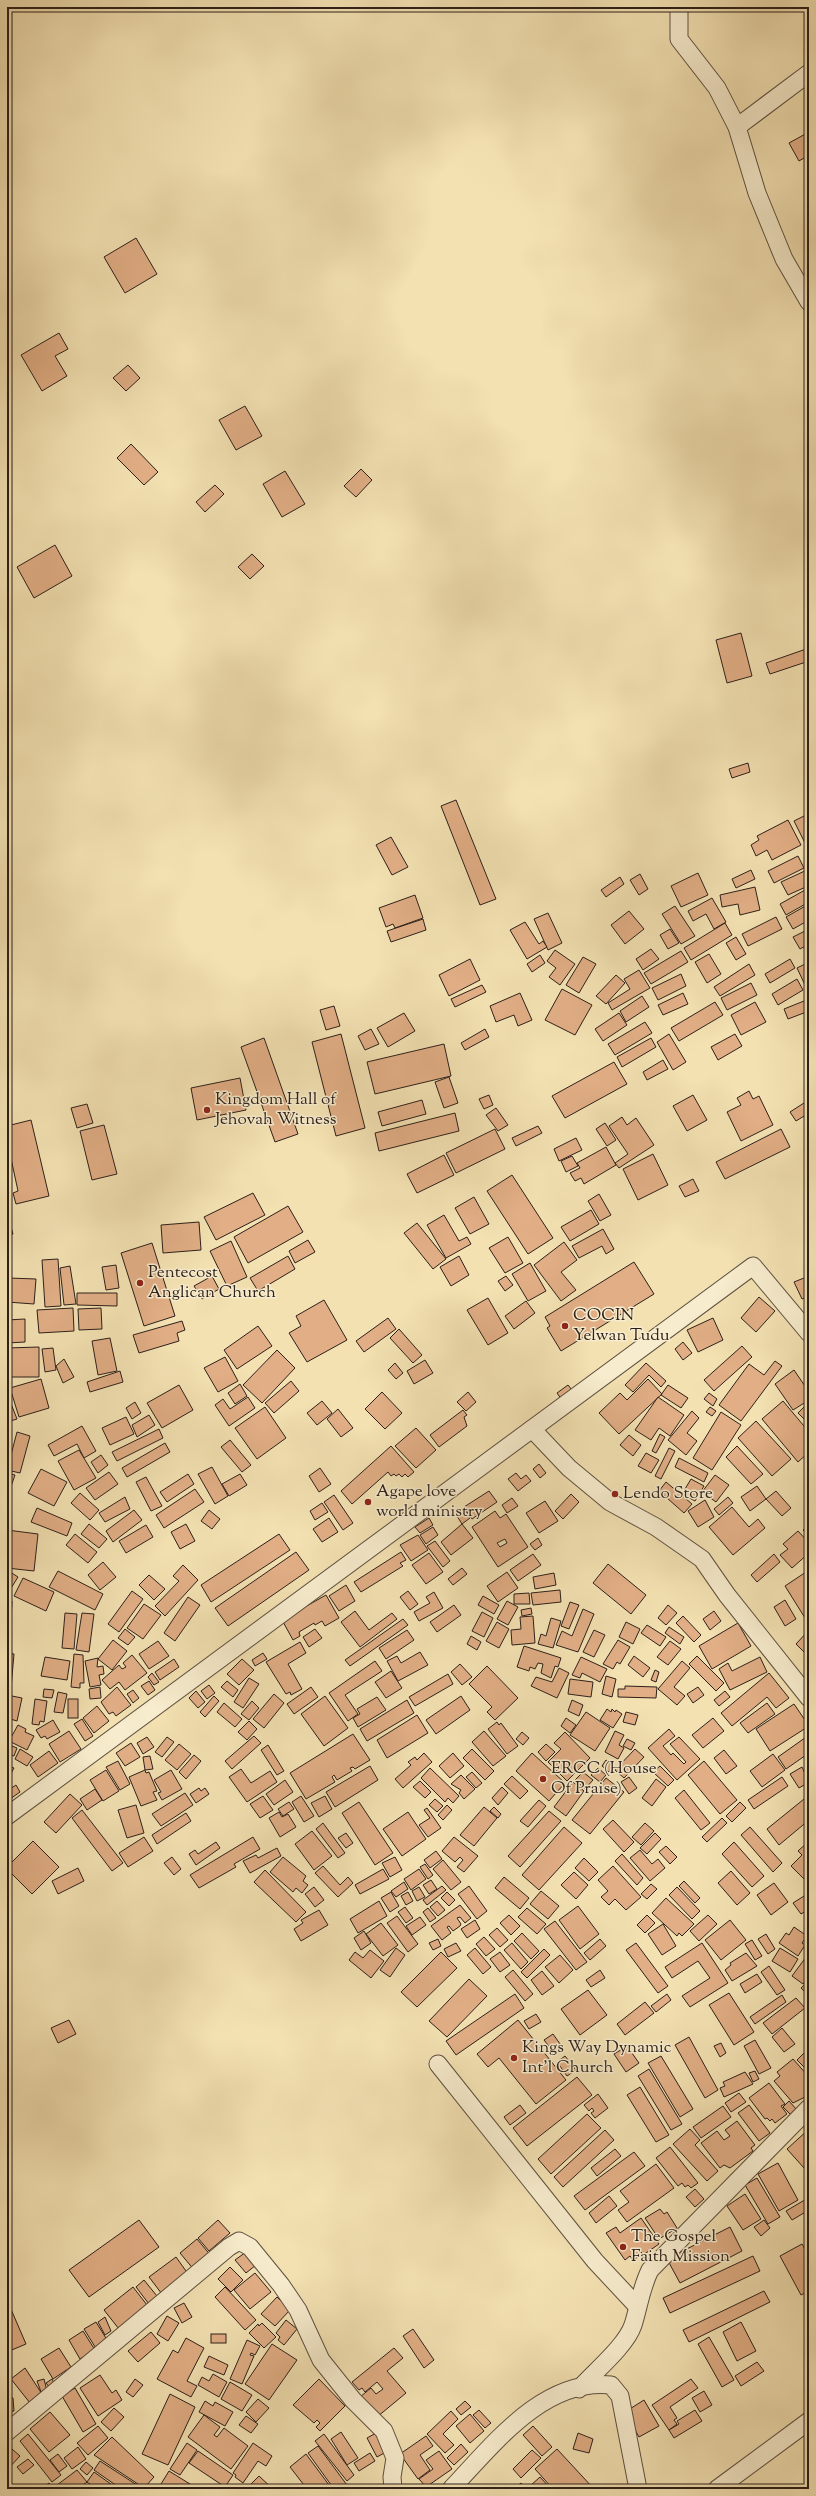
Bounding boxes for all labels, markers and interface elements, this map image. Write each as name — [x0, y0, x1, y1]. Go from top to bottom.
place label: Kingdom Hall of Jehovah Witness — [214, 1088, 337, 1132]
marker: Kingdom Hall of Jehovah Witness — [202, 1105, 212, 1115]
place label: Pentecost Anglican Church — [148, 1261, 276, 1305]
marker: Pentecost Anglican Church — [135, 1278, 145, 1288]
place label: COCIN Yelwan Tudu — [573, 1304, 670, 1348]
marker: COCIN Yelwan Tudu — [560, 1321, 570, 1331]
place label: Agape love world ministry — [376, 1480, 483, 1524]
place label: Lendo Store — [623, 1482, 713, 1506]
marker: Lendo Store — [610, 1489, 620, 1499]
marker: Agape love world ministry — [363, 1497, 373, 1507]
place label: ERCC (House Of Praise) — [551, 1757, 657, 1801]
marker: ERCC (House Of Praise) — [538, 1774, 548, 1784]
place label: Kings Way Dynamic Int'l Church — [522, 2036, 672, 2080]
marker: Kings Way Dynamic Int'l Church — [509, 2053, 519, 2063]
place label: The Gospel Faith Mission — [631, 2225, 730, 2269]
marker: The Gospel Faith Mission — [618, 2242, 628, 2252]

